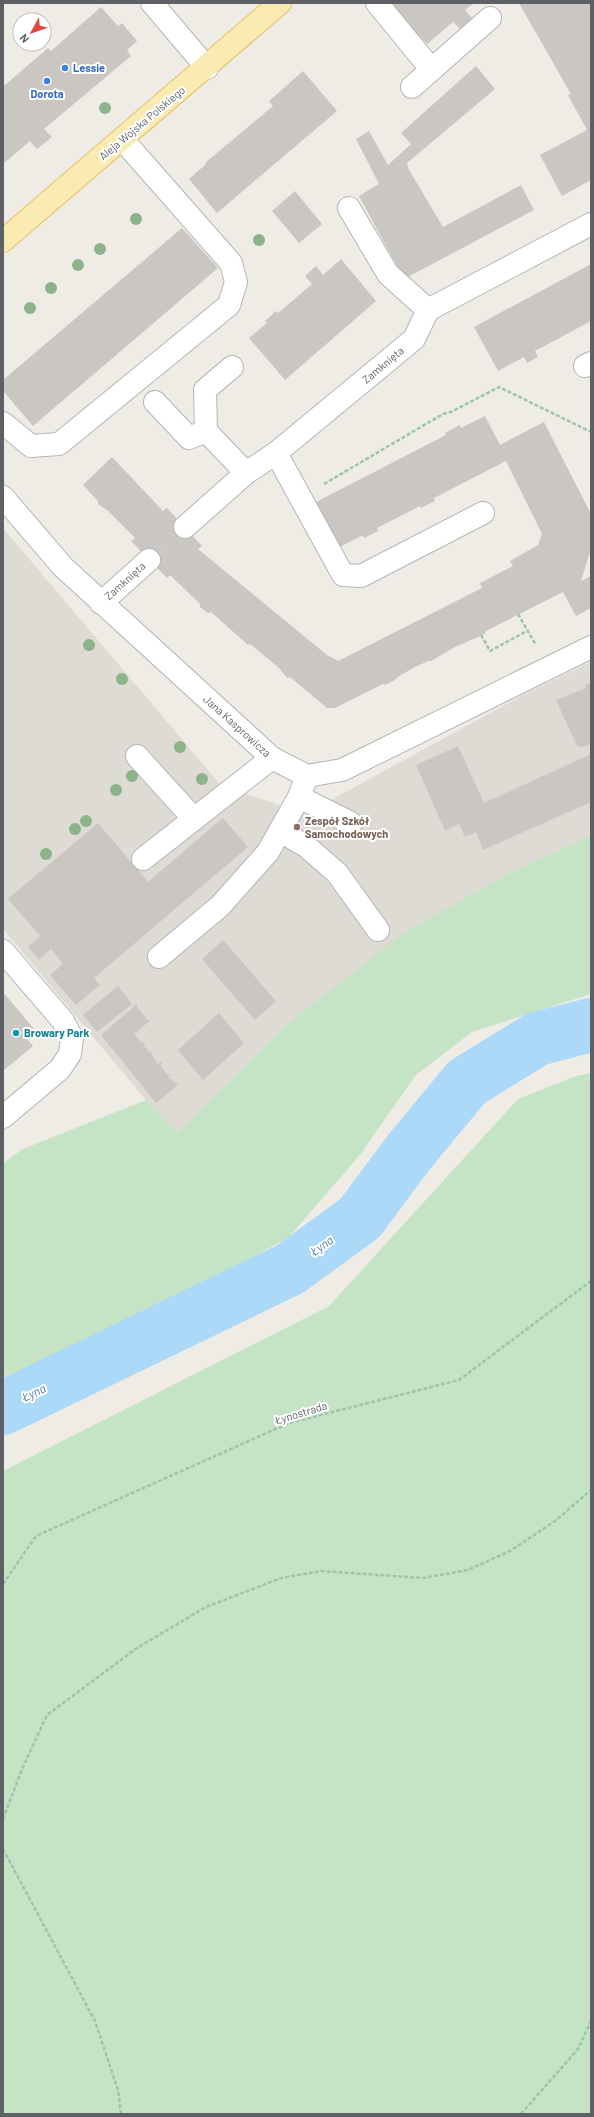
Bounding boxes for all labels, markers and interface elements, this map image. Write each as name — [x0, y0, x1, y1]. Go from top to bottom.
north arrow — [12, 12, 52, 52]
text: N — [17, 32, 31, 46]
place label: Lessie — [73, 61, 105, 74]
marker: Lessie — [60, 63, 70, 73]
marker: Dorota — [42, 76, 52, 86]
street label: Aleja Wojska Polskiego — [96, 83, 187, 162]
place label: Dorota — [31, 87, 64, 100]
street label: Zamknięta — [359, 343, 406, 386]
street label: Zamknięta — [102, 559, 148, 602]
street label: Jana Kasprowicza — [201, 692, 274, 759]
place label: Zespół Szkół Samochodowych — [305, 814, 388, 840]
marker: Zespół Szkół Samochodowych — [292, 822, 302, 832]
place label: Browary Park — [24, 1026, 89, 1039]
marker: Browary Park — [11, 1028, 21, 1038]
water label: Łyna — [306, 1232, 336, 1259]
water label: Łyna — [18, 1380, 48, 1404]
street label: Łynostrada — [272, 1398, 329, 1427]

